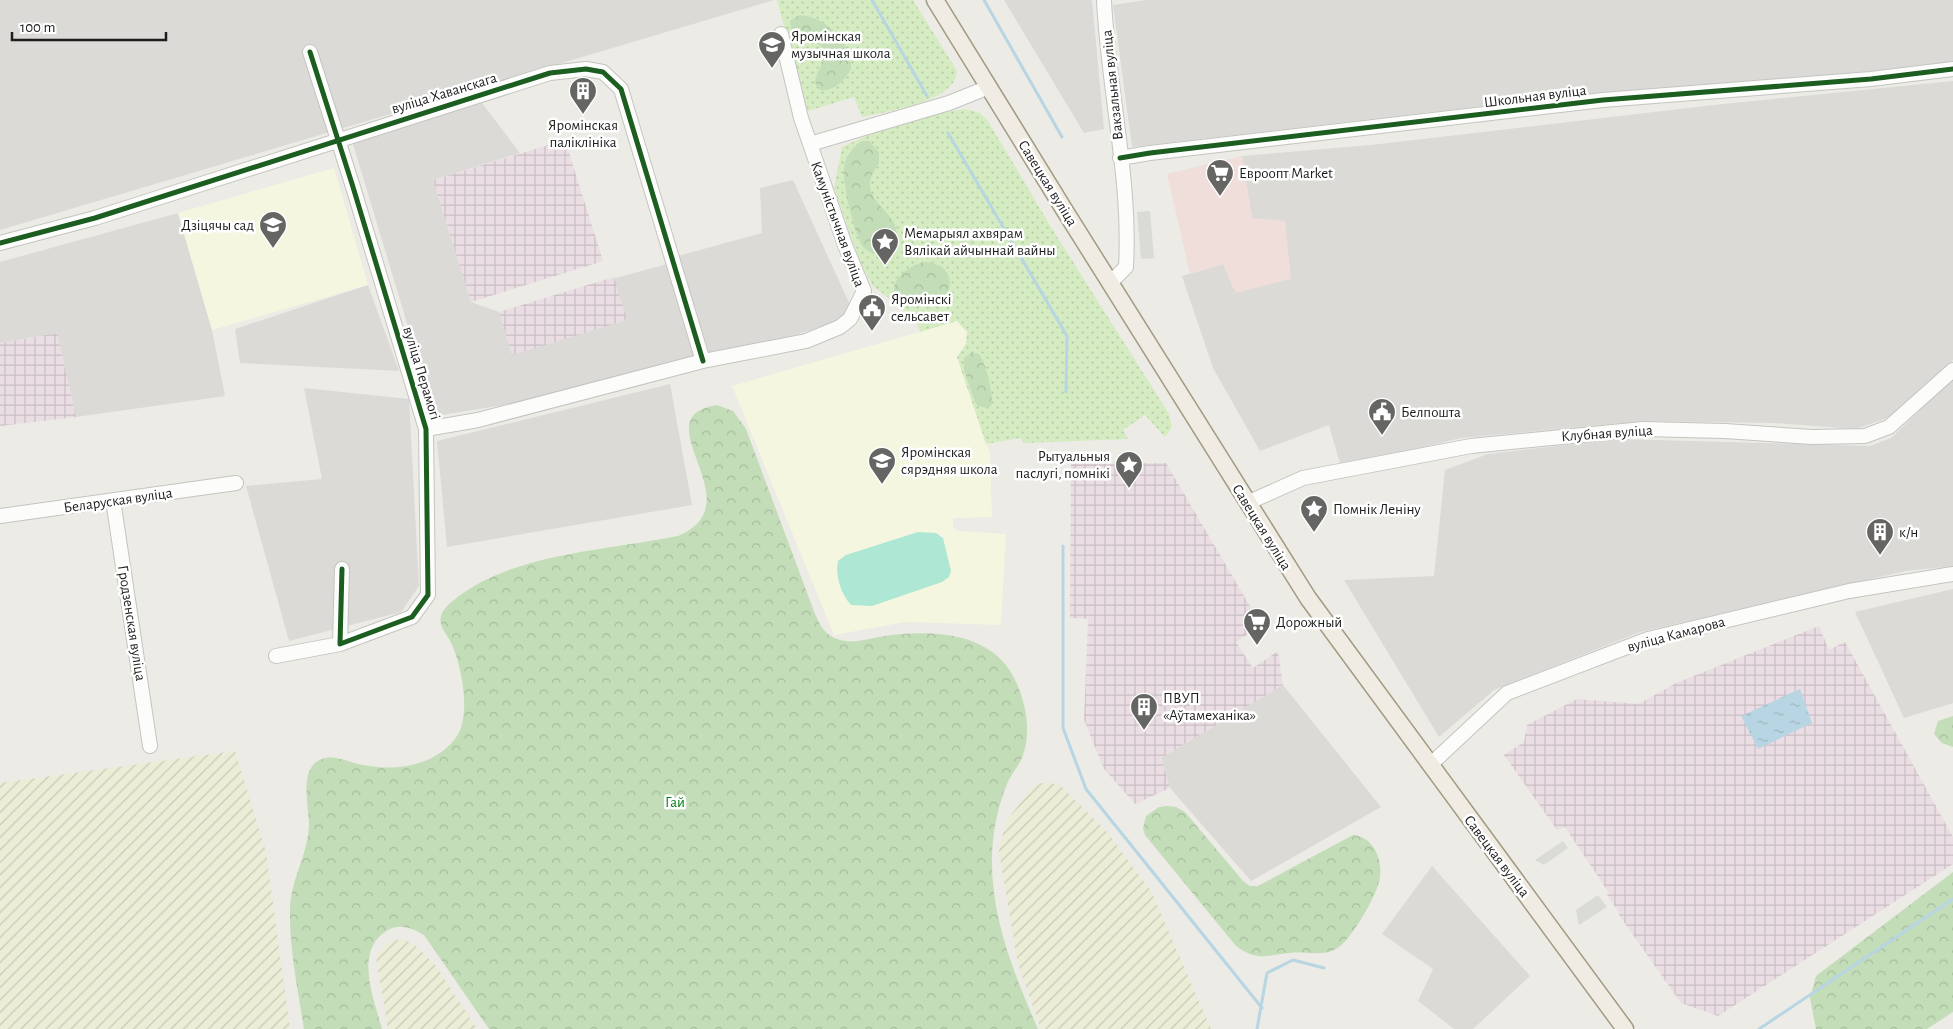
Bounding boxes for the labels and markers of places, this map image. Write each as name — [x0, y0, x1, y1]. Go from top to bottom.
place label: Яромінская музычная школа — [791, 29, 891, 61]
school or university icon: Яромінская музычная школа — [757, 30, 787, 69]
building icon: Яромінская паліклініка — [568, 76, 598, 115]
place label: Яромінская паліклініка — [548, 118, 618, 150]
supermarket icon: Евроопт Market — [1205, 158, 1235, 197]
place label: Евроопт Market — [1239, 166, 1333, 181]
school or university icon: Дзіцячы сад — [258, 210, 288, 249]
place label: Дзіцячы сад — [181, 218, 254, 233]
place label: Мемарыял ахвярам Вялікай айчыннай вайны — [904, 226, 1056, 258]
place icon: Мемарыял ахвярам Вялікай айчыннай вайны — [870, 227, 900, 266]
place label: Яромінскі сельсавет — [891, 292, 951, 324]
public building icon: Яромінскі сельсавет — [857, 293, 887, 332]
public building icon: Белпошта — [1367, 397, 1397, 436]
place label: Белпошта — [1401, 405, 1461, 420]
place label: Яромінская сярэдняя школа — [901, 445, 998, 477]
school or university icon: Яромінская сярэдняя школа — [867, 446, 897, 485]
place label: Рытуальныя паслугі, помнікі — [1016, 449, 1110, 481]
place icon: Рытуальныя паслугі, помнікі — [1114, 450, 1144, 489]
place icon: Помнік Леніну — [1299, 494, 1329, 533]
place label: Помнік Леніну — [1333, 502, 1421, 517]
building icon: к/н — [1865, 517, 1895, 556]
place label: к/н — [1899, 525, 1918, 540]
supermarket icon: Дорожный — [1242, 607, 1272, 646]
place label: Дорожный — [1276, 615, 1342, 630]
place label: ПВУП «Аўтамеханіка» — [1163, 691, 1256, 723]
building icon: ПВУП «Аўтамеханіка» — [1129, 692, 1159, 731]

